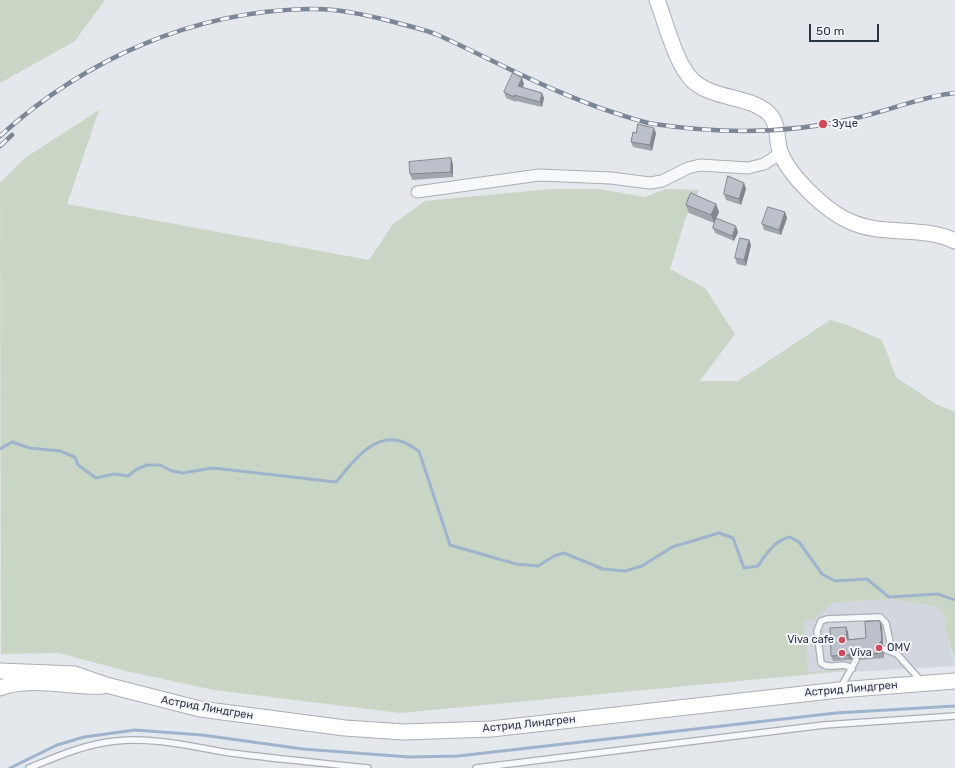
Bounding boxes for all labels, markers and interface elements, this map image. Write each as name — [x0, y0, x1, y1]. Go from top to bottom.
scale bar — [811, 16, 881, 42]
text: 50 m — [816, 24, 844, 38]
place label: Зуце — [832, 117, 858, 131]
marker: Зуце — [817, 118, 829, 130]
place label: Viva cafe — [787, 633, 834, 647]
marker: Viva cafe — [837, 635, 847, 645]
place label: OMV — [887, 641, 910, 655]
marker: OMV — [874, 643, 884, 653]
place label: Viva — [850, 646, 872, 660]
marker: Viva — [837, 648, 847, 658]
street label: Астрид Линдгрен — [804, 678, 898, 700]
street label: Астрид Линдгрен — [160, 693, 254, 723]
street label: Астрид Линдгрен — [482, 713, 576, 735]

